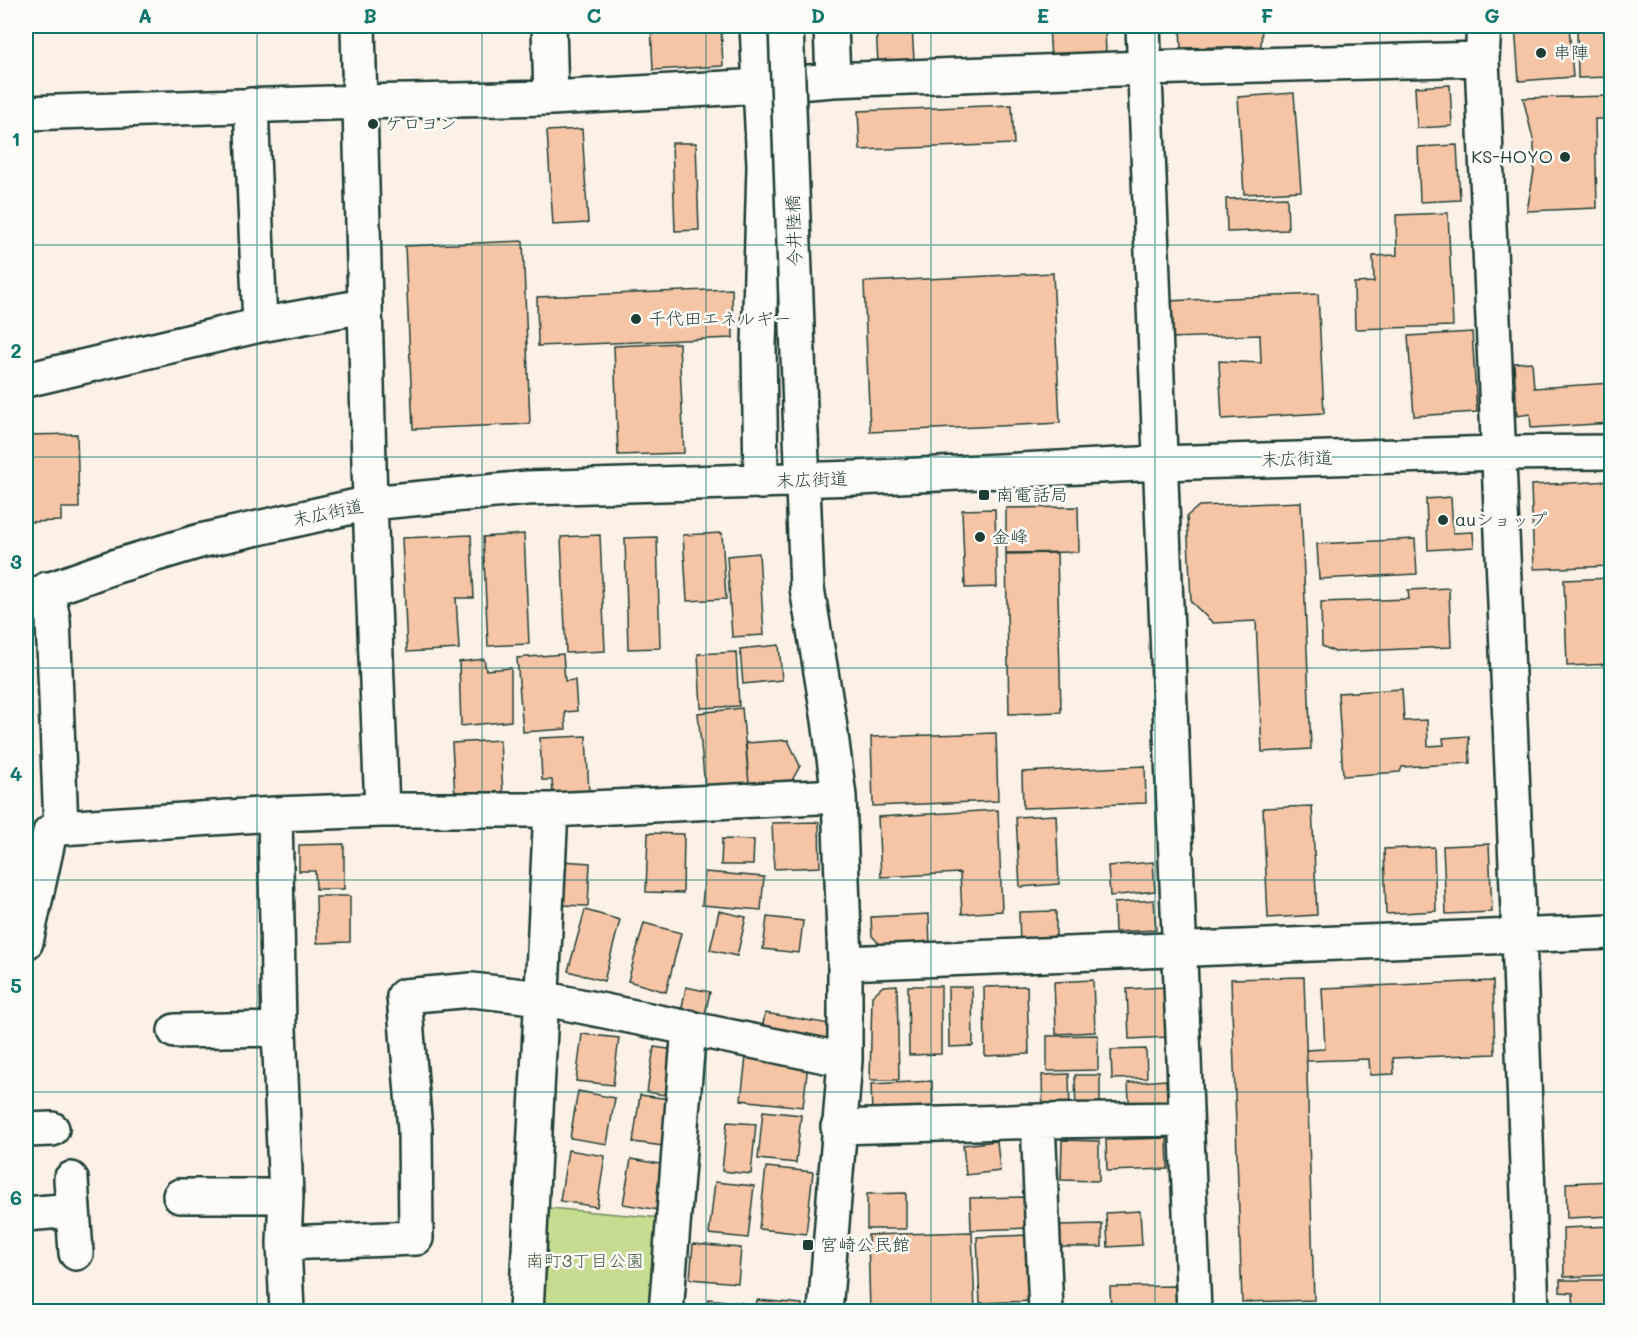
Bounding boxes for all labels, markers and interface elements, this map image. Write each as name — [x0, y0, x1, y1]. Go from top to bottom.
text: A — [138, 2, 152, 28]
text: B — [363, 2, 377, 28]
text: C — [587, 2, 602, 28]
text: D — [811, 2, 825, 28]
text: E — [1037, 2, 1049, 28]
text: F — [1261, 2, 1274, 28]
text: G — [1484, 2, 1500, 28]
place label: 串陣 — [1553, 40, 1589, 64]
marker: 串陣 — [1534, 46, 1548, 60]
place label: ケロヨン — [385, 111, 457, 135]
marker: ケロヨン — [366, 117, 380, 131]
text: 1 — [12, 125, 20, 151]
place label: KS-HOYO — [1471, 144, 1553, 168]
marker: KS-HOYO — [1558, 150, 1572, 164]
street label: 今井陸橋 — [780, 195, 806, 267]
place label: 千代田エネルギー — [648, 306, 791, 330]
marker: 千代田エネルギー — [629, 312, 643, 326]
text: 2 — [10, 337, 22, 363]
street label: 末広街道 — [1261, 445, 1333, 471]
street label: 末広街道 — [776, 466, 848, 492]
place label: 南電話局 — [996, 482, 1068, 506]
marker: 南電話局 — [977, 488, 991, 502]
street label: 末広街道 — [290, 493, 366, 531]
place label: auショップ — [1455, 507, 1547, 531]
marker: auショップ — [1436, 513, 1450, 527]
place label: 金峰 — [992, 524, 1028, 548]
marker: 金峰 — [973, 530, 987, 544]
text: 3 — [10, 548, 22, 574]
text: 4 — [10, 760, 23, 786]
text: 5 — [10, 972, 22, 998]
text: 6 — [10, 1184, 22, 1210]
place label: 宮崎公民館 — [820, 1232, 910, 1256]
marker: 宮崎公民館 — [801, 1238, 815, 1252]
park label: 南町3丁目公園 — [526, 1248, 644, 1272]

